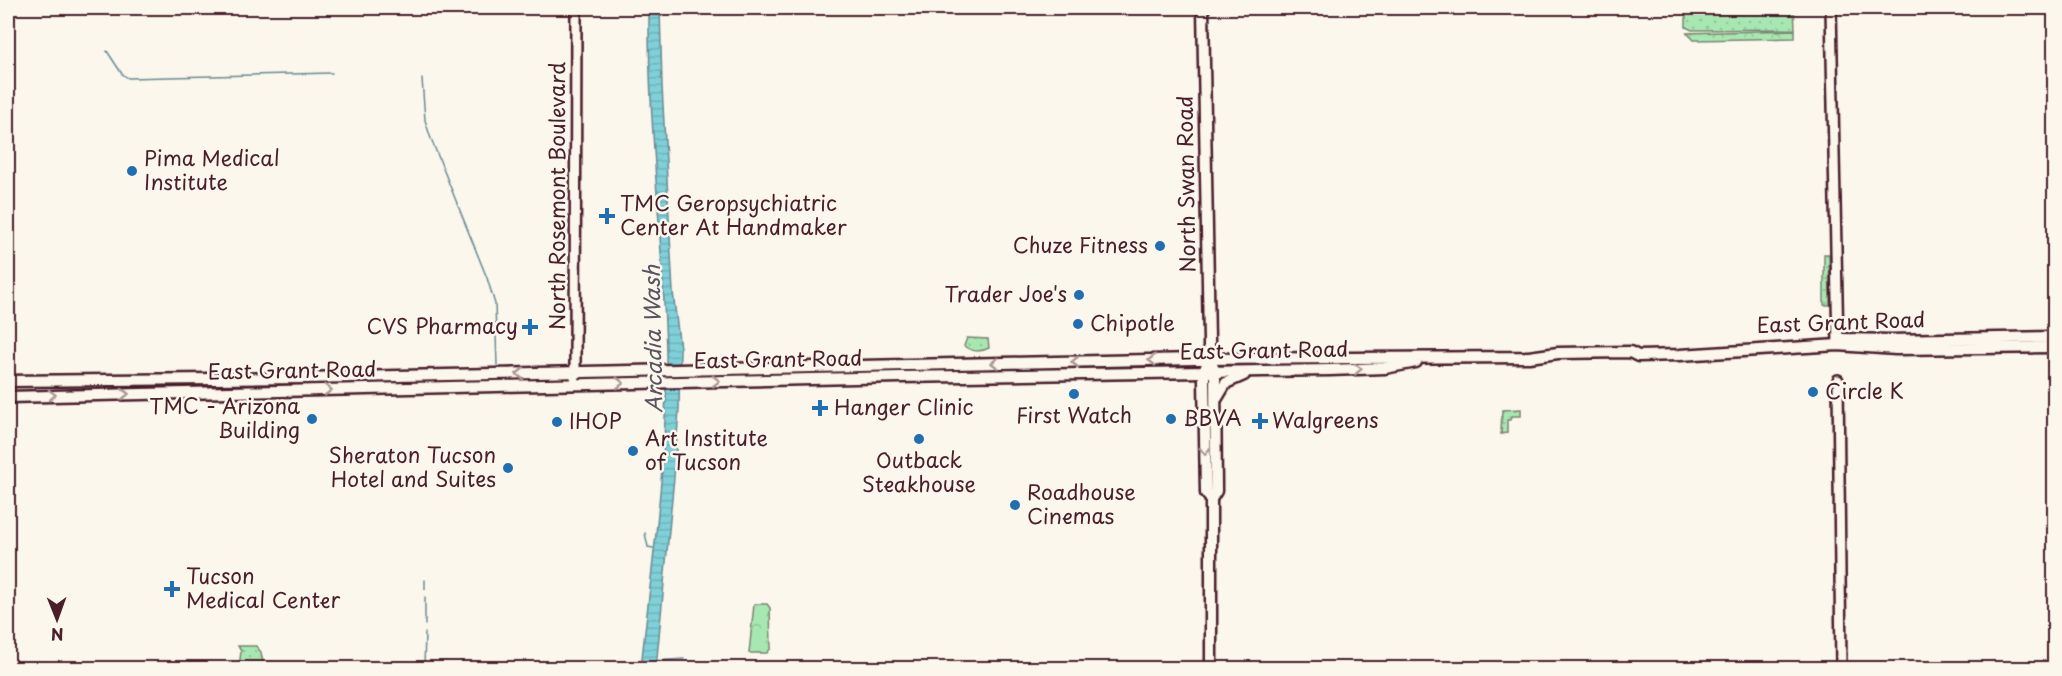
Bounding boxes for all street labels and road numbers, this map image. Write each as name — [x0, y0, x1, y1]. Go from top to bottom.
street label: North Rosemont Boulevard — [540, 62, 572, 330]
street label: North Swan Road — [1167, 95, 1203, 273]
street label: East Grant Road — [1756, 302, 1926, 340]
street label: East Grant Road — [1179, 332, 1349, 366]
street label: East Grant Road — [693, 341, 863, 375]
street label: East Grant Road — [207, 352, 377, 386]

